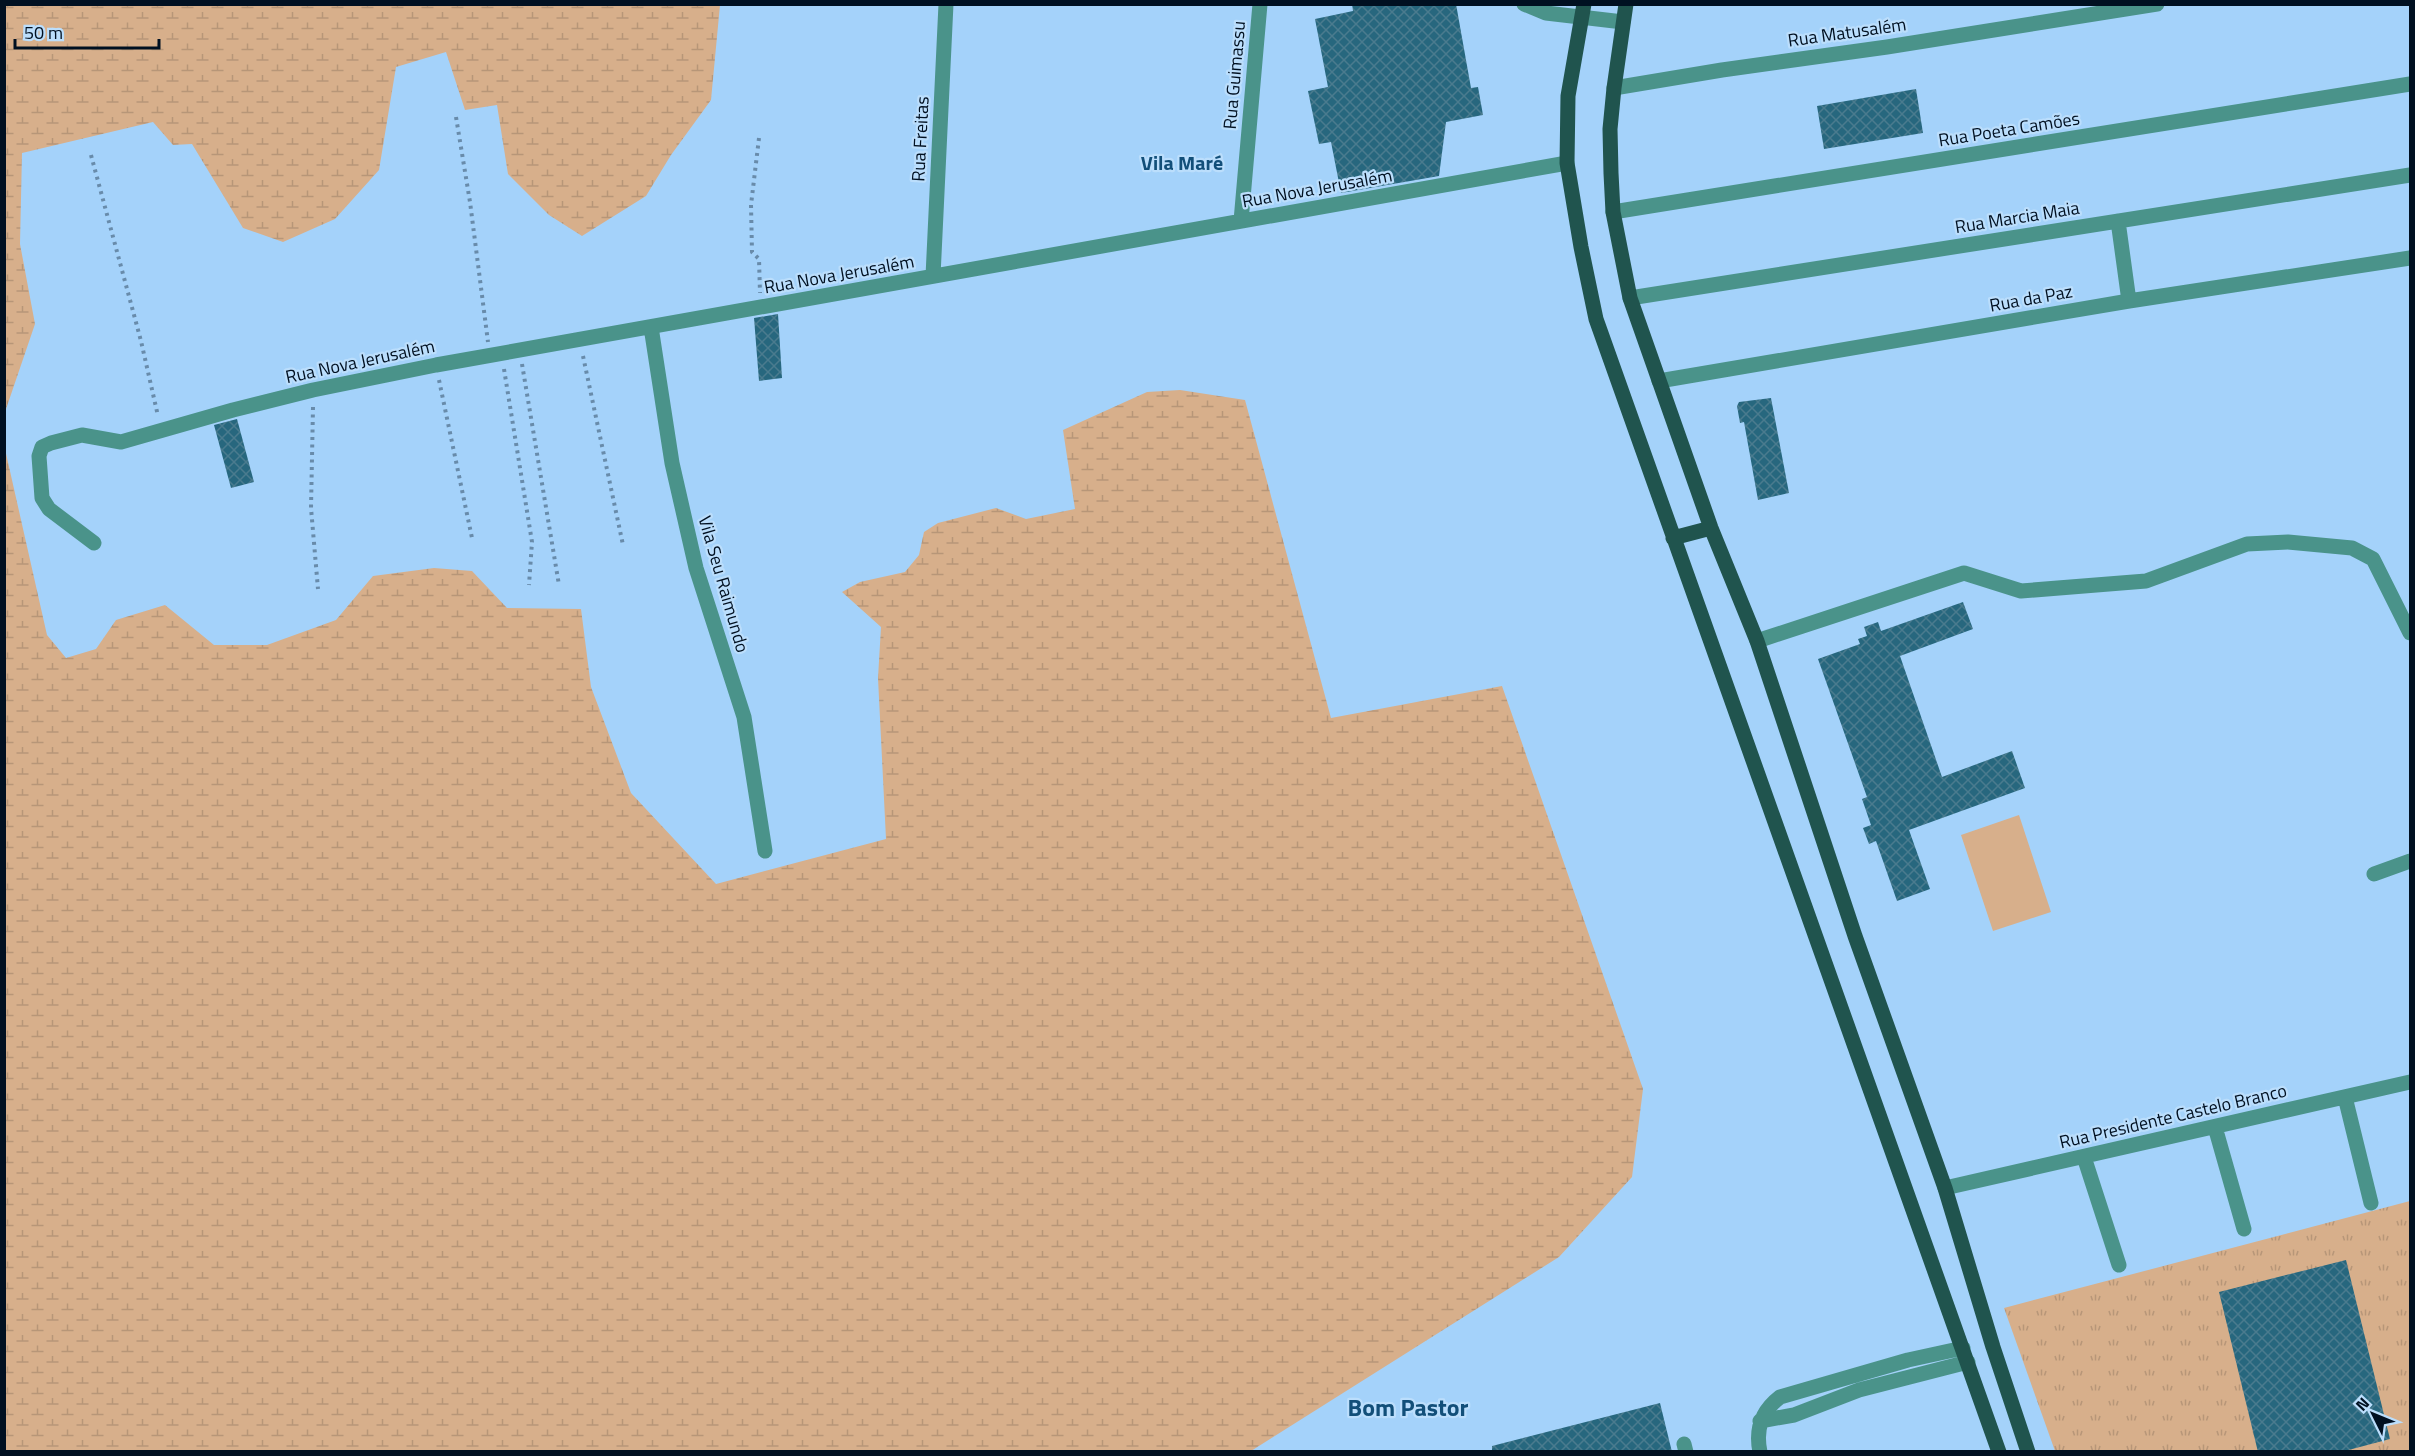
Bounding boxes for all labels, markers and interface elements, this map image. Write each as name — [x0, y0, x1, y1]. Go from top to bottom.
street label: Rua Matusalém — [1786, 10, 1908, 54]
scale bar — [15, 12, 159, 50]
text: 50 m — [24, 19, 63, 46]
street label: Rua Guimassu — [1216, 20, 1252, 130]
street label: Rua Freitas — [904, 96, 936, 182]
street label: Rua Poeta Camões — [1936, 104, 2082, 154]
district label: Vila Maré — [1141, 147, 1223, 178]
street label: Rua Nova Jerusalém — [1240, 161, 1394, 215]
street label: Rua Marcia Maia — [1953, 194, 2081, 240]
street label: Rua Nova Jerusalém — [762, 247, 916, 301]
street label: Rua da Paz — [1987, 277, 2075, 319]
street label: Rua Nova Jerusalém — [283, 332, 437, 390]
street label: Vila Seu Raimundo — [692, 512, 756, 656]
street label: Rua Presidente Castelo Branco — [2057, 1077, 2289, 1155]
north arrow — [2343, 1384, 2403, 1444]
district label: Bom Pastor — [1348, 1389, 1468, 1425]
text: N — [2349, 1392, 2375, 1416]

